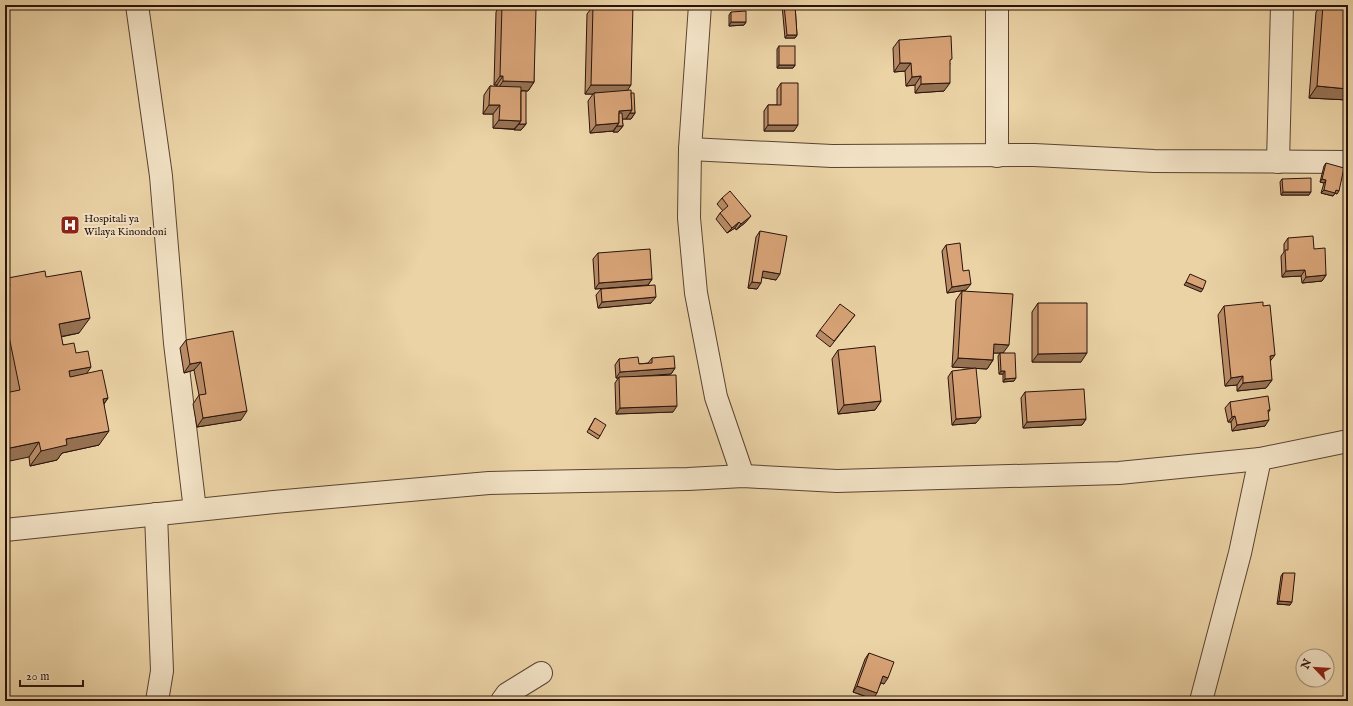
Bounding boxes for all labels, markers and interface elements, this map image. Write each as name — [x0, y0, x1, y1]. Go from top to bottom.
place label: Hospitali ya Wilaya Kinondoni — [84, 212, 167, 239]
hospital icon: Hospitali ya Wilaya Kinondoni — [59, 214, 81, 236]
north arrow — [1295, 648, 1335, 688]
text: N — [1298, 656, 1315, 672]
scale bar — [20, 662, 83, 688]
text: 20 m — [26, 669, 49, 684]

